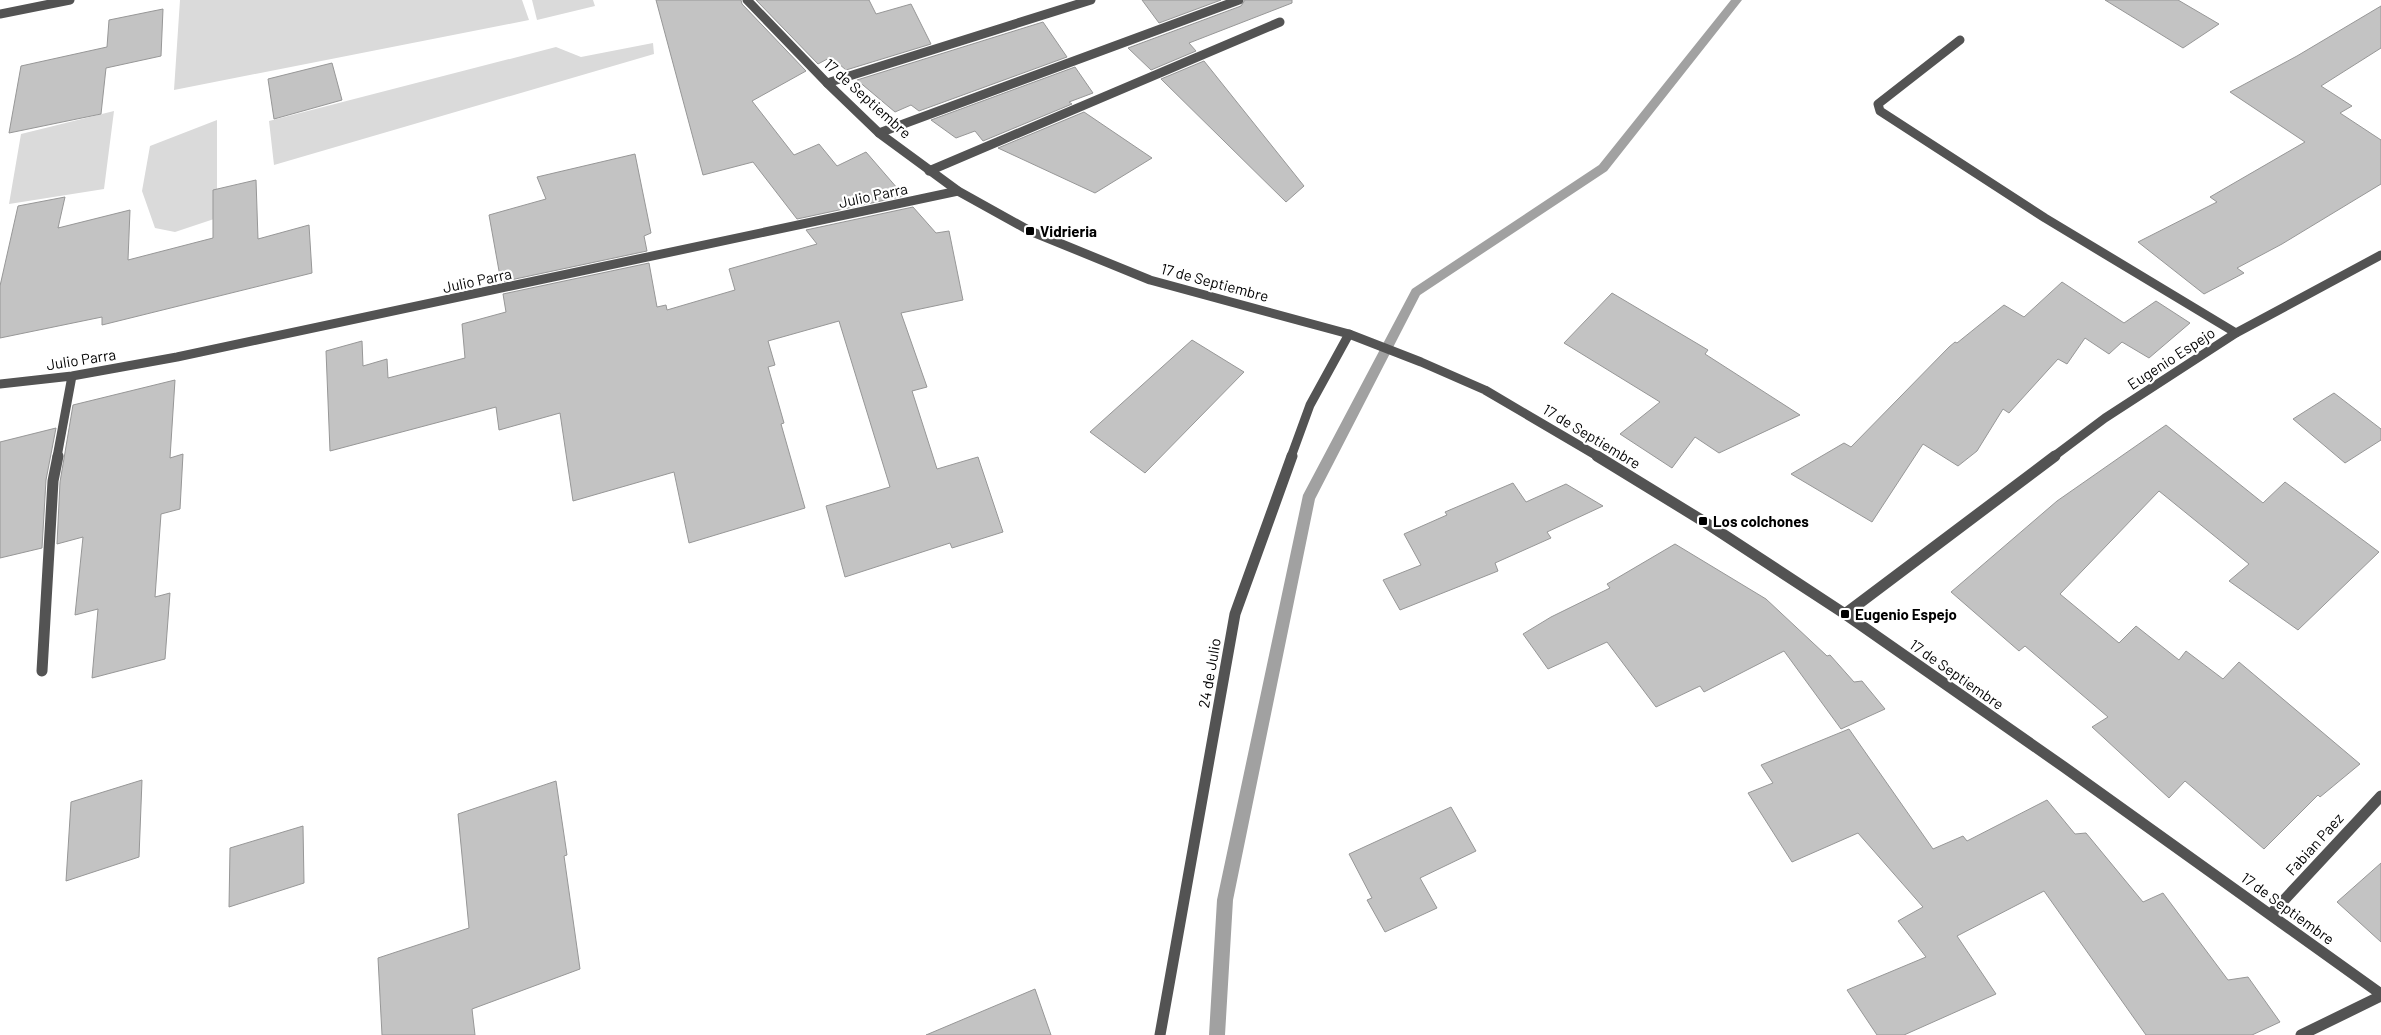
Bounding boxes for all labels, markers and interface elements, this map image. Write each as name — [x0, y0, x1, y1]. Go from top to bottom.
street label: 17 de Septiembre — [821, 54, 915, 142]
street label: Julio Parra — [837, 179, 909, 211]
place label: Vidrieria — [1040, 222, 1097, 240]
marker: Vidrieria — [1024, 225, 1036, 237]
street label: 17 de Septiembre — [1159, 259, 1271, 305]
street label: Julio Parra — [441, 264, 513, 296]
street label: Eugenio Espejo — [2124, 323, 2218, 393]
street label: Julio Parra — [45, 345, 117, 373]
street label: 17 de Septiembre — [1540, 400, 1644, 472]
place label: Los colchones — [1713, 512, 1809, 530]
marker: Los colchones — [1697, 515, 1709, 527]
place label: Eugenio Espejo — [1855, 605, 1957, 623]
marker: Eugenio Espejo — [1839, 608, 1851, 620]
street label: 17 de Septiembre — [1906, 635, 2008, 713]
street label: 24 de Julio — [1194, 637, 1224, 709]
street label: Fabian Paez — [2281, 809, 2347, 879]
street label: 17 de Septiembre — [2238, 868, 2338, 948]

